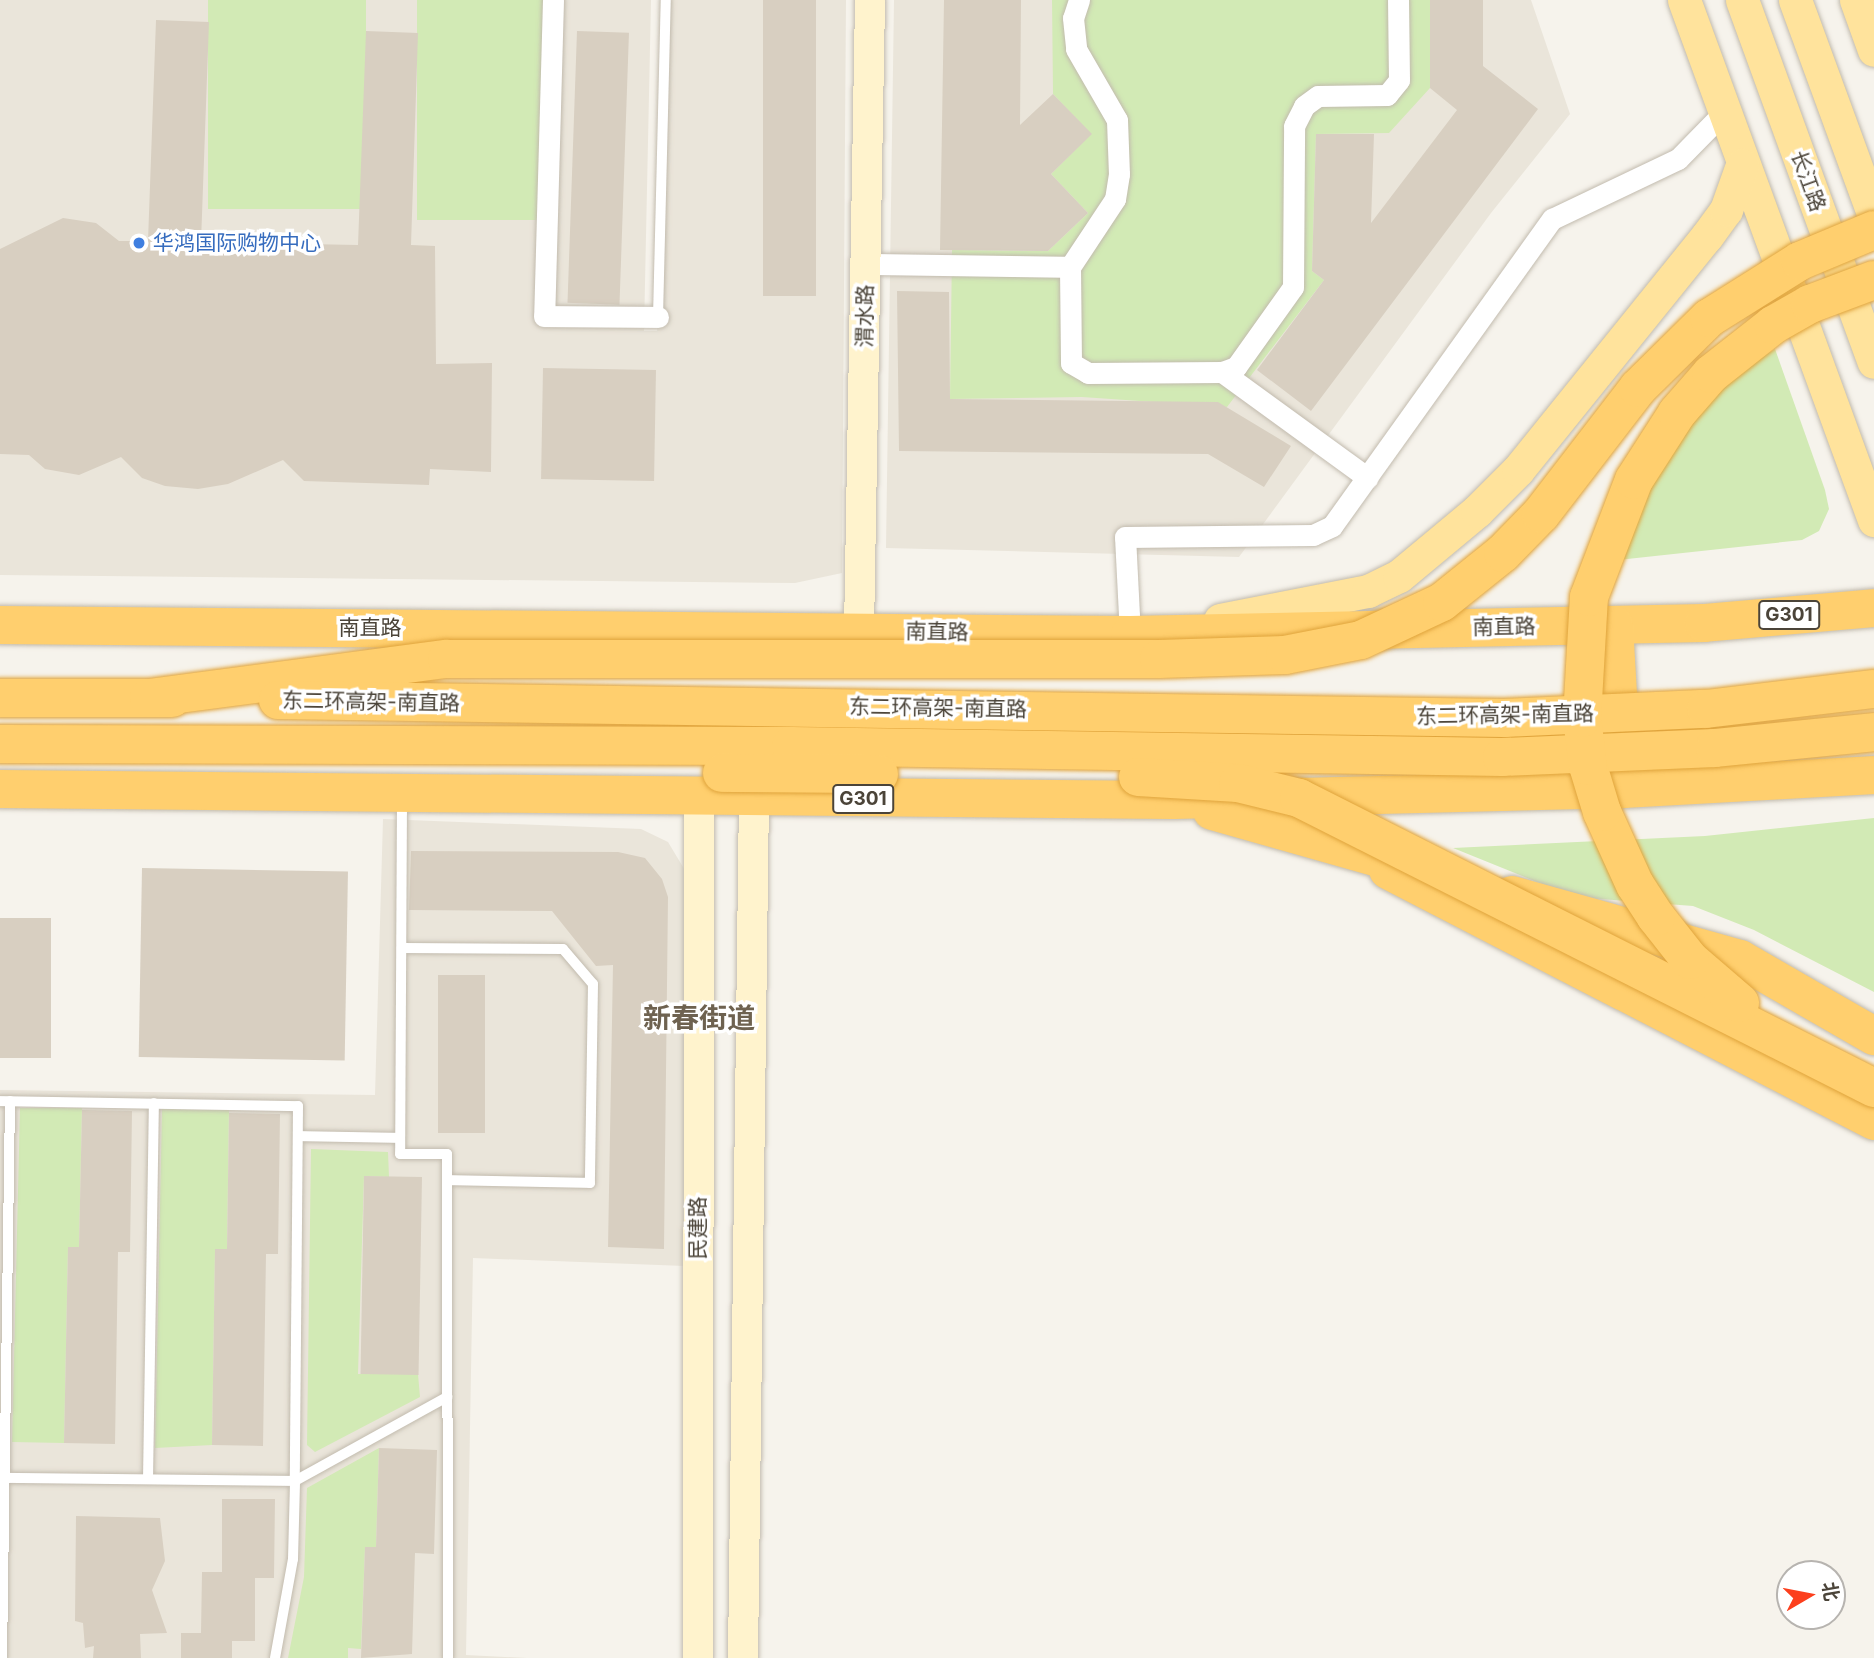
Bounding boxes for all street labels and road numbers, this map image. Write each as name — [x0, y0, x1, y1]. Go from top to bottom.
street label: 长江路 — [1785, 147, 1831, 215]
street label: 渭水路 — [852, 284, 878, 348]
road number: G301 — [1758, 600, 1820, 630]
street label: 南直路 — [1472, 614, 1536, 640]
street label: 南直路 — [339, 615, 401, 641]
street label: 南直路 — [905, 619, 969, 645]
street label: 东二环高架-南直路 — [282, 688, 460, 716]
street label: 东二环高架-南直路 — [849, 694, 1027, 722]
street label: 东二环高架-南直路 — [1416, 701, 1594, 729]
road number: G301 — [832, 784, 894, 814]
street label: 民建路 — [685, 1197, 711, 1259]

